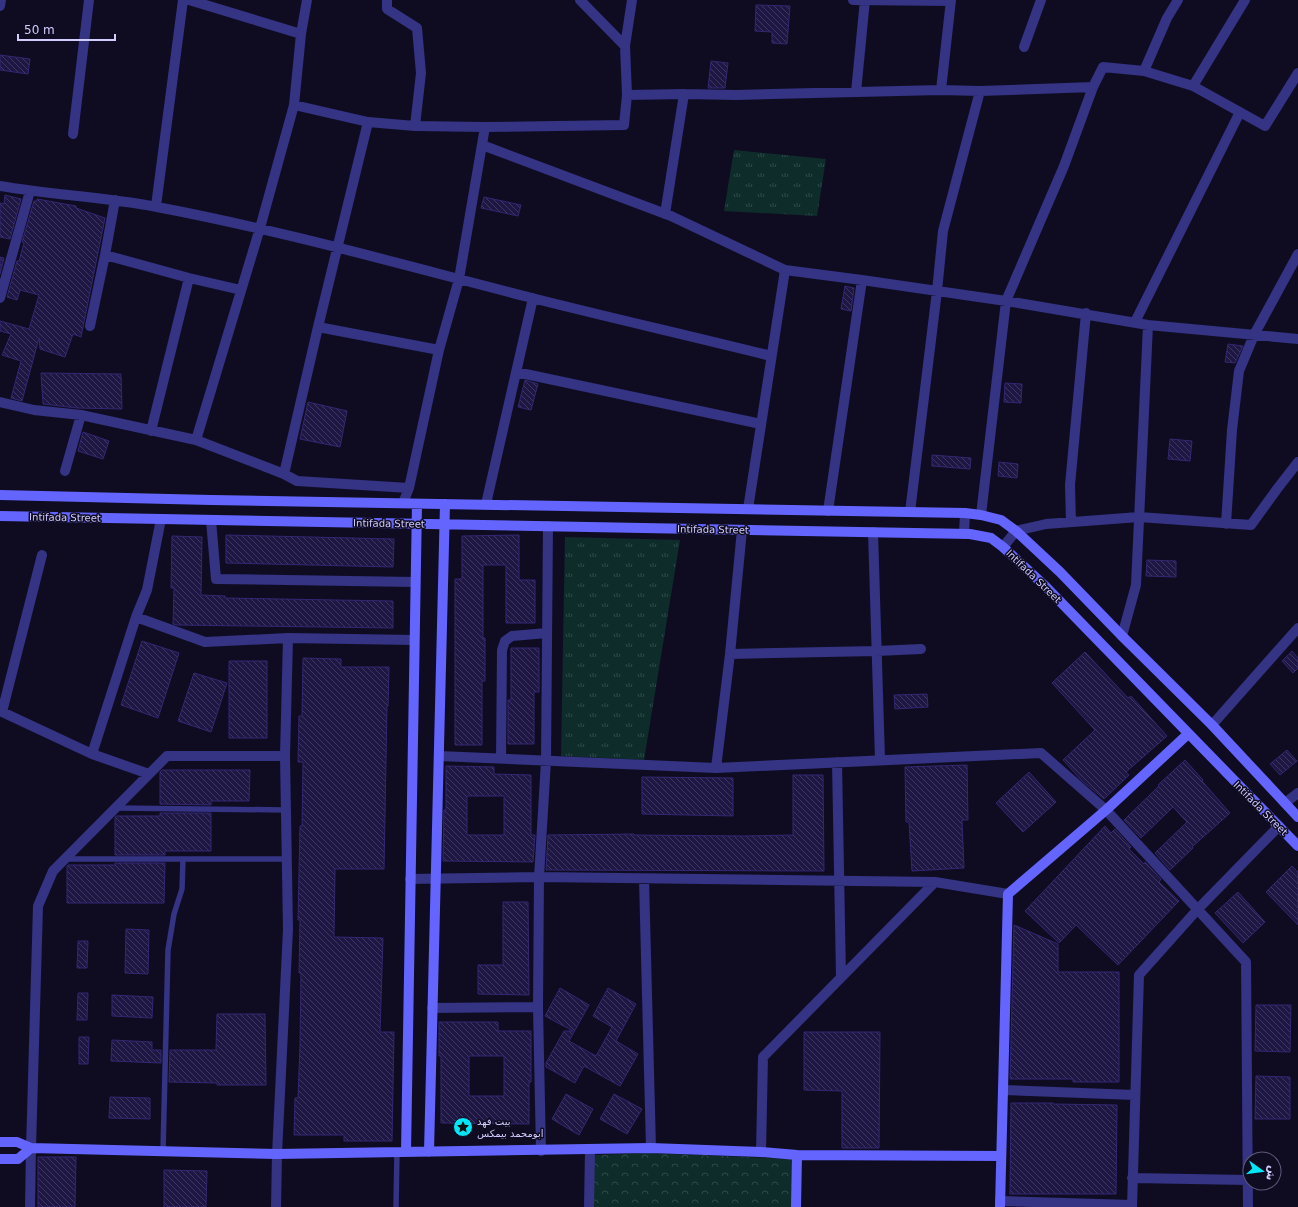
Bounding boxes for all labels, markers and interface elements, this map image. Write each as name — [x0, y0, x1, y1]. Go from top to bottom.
scale bar — [18, 16, 115, 42]
text: 50 m — [24, 23, 55, 37]
street label: Intifada Street — [29, 511, 101, 524]
street label: Intifada Street — [353, 517, 425, 530]
street label: Intifada Street — [677, 523, 749, 536]
street label: Intifada Street — [1004, 548, 1063, 605]
street label: Intifada Street — [1231, 779, 1290, 838]
place icon: بيت فهد ابومحمد بيمكس — [452, 1116, 474, 1138]
place label: بيت فهد ابومحمد بيمكس — [477, 1116, 544, 1139]
north arrow — [1242, 1151, 1282, 1191]
text: ش — [1263, 1164, 1279, 1182]

